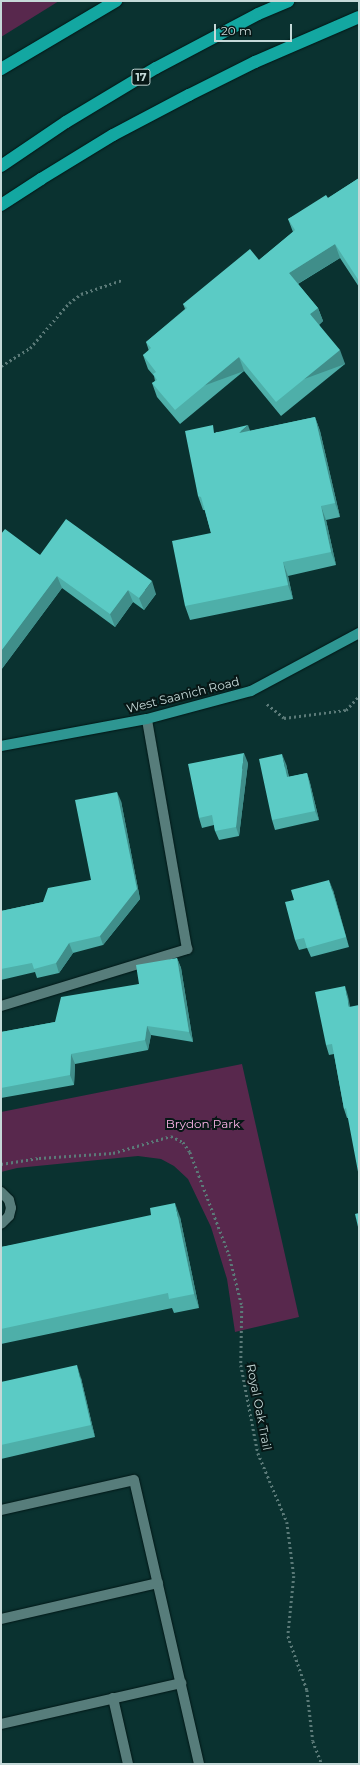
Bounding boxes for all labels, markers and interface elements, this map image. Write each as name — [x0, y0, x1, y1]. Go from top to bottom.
scale bar — [216, 16, 294, 42]
text: 20 m — [221, 23, 252, 38]
road number: 17 — [131, 68, 151, 86]
street label: West Saanich Road — [125, 674, 241, 716]
park label: Brydon Park — [166, 1117, 240, 1131]
street label: Royal Oak Trail — [244, 1363, 274, 1451]

